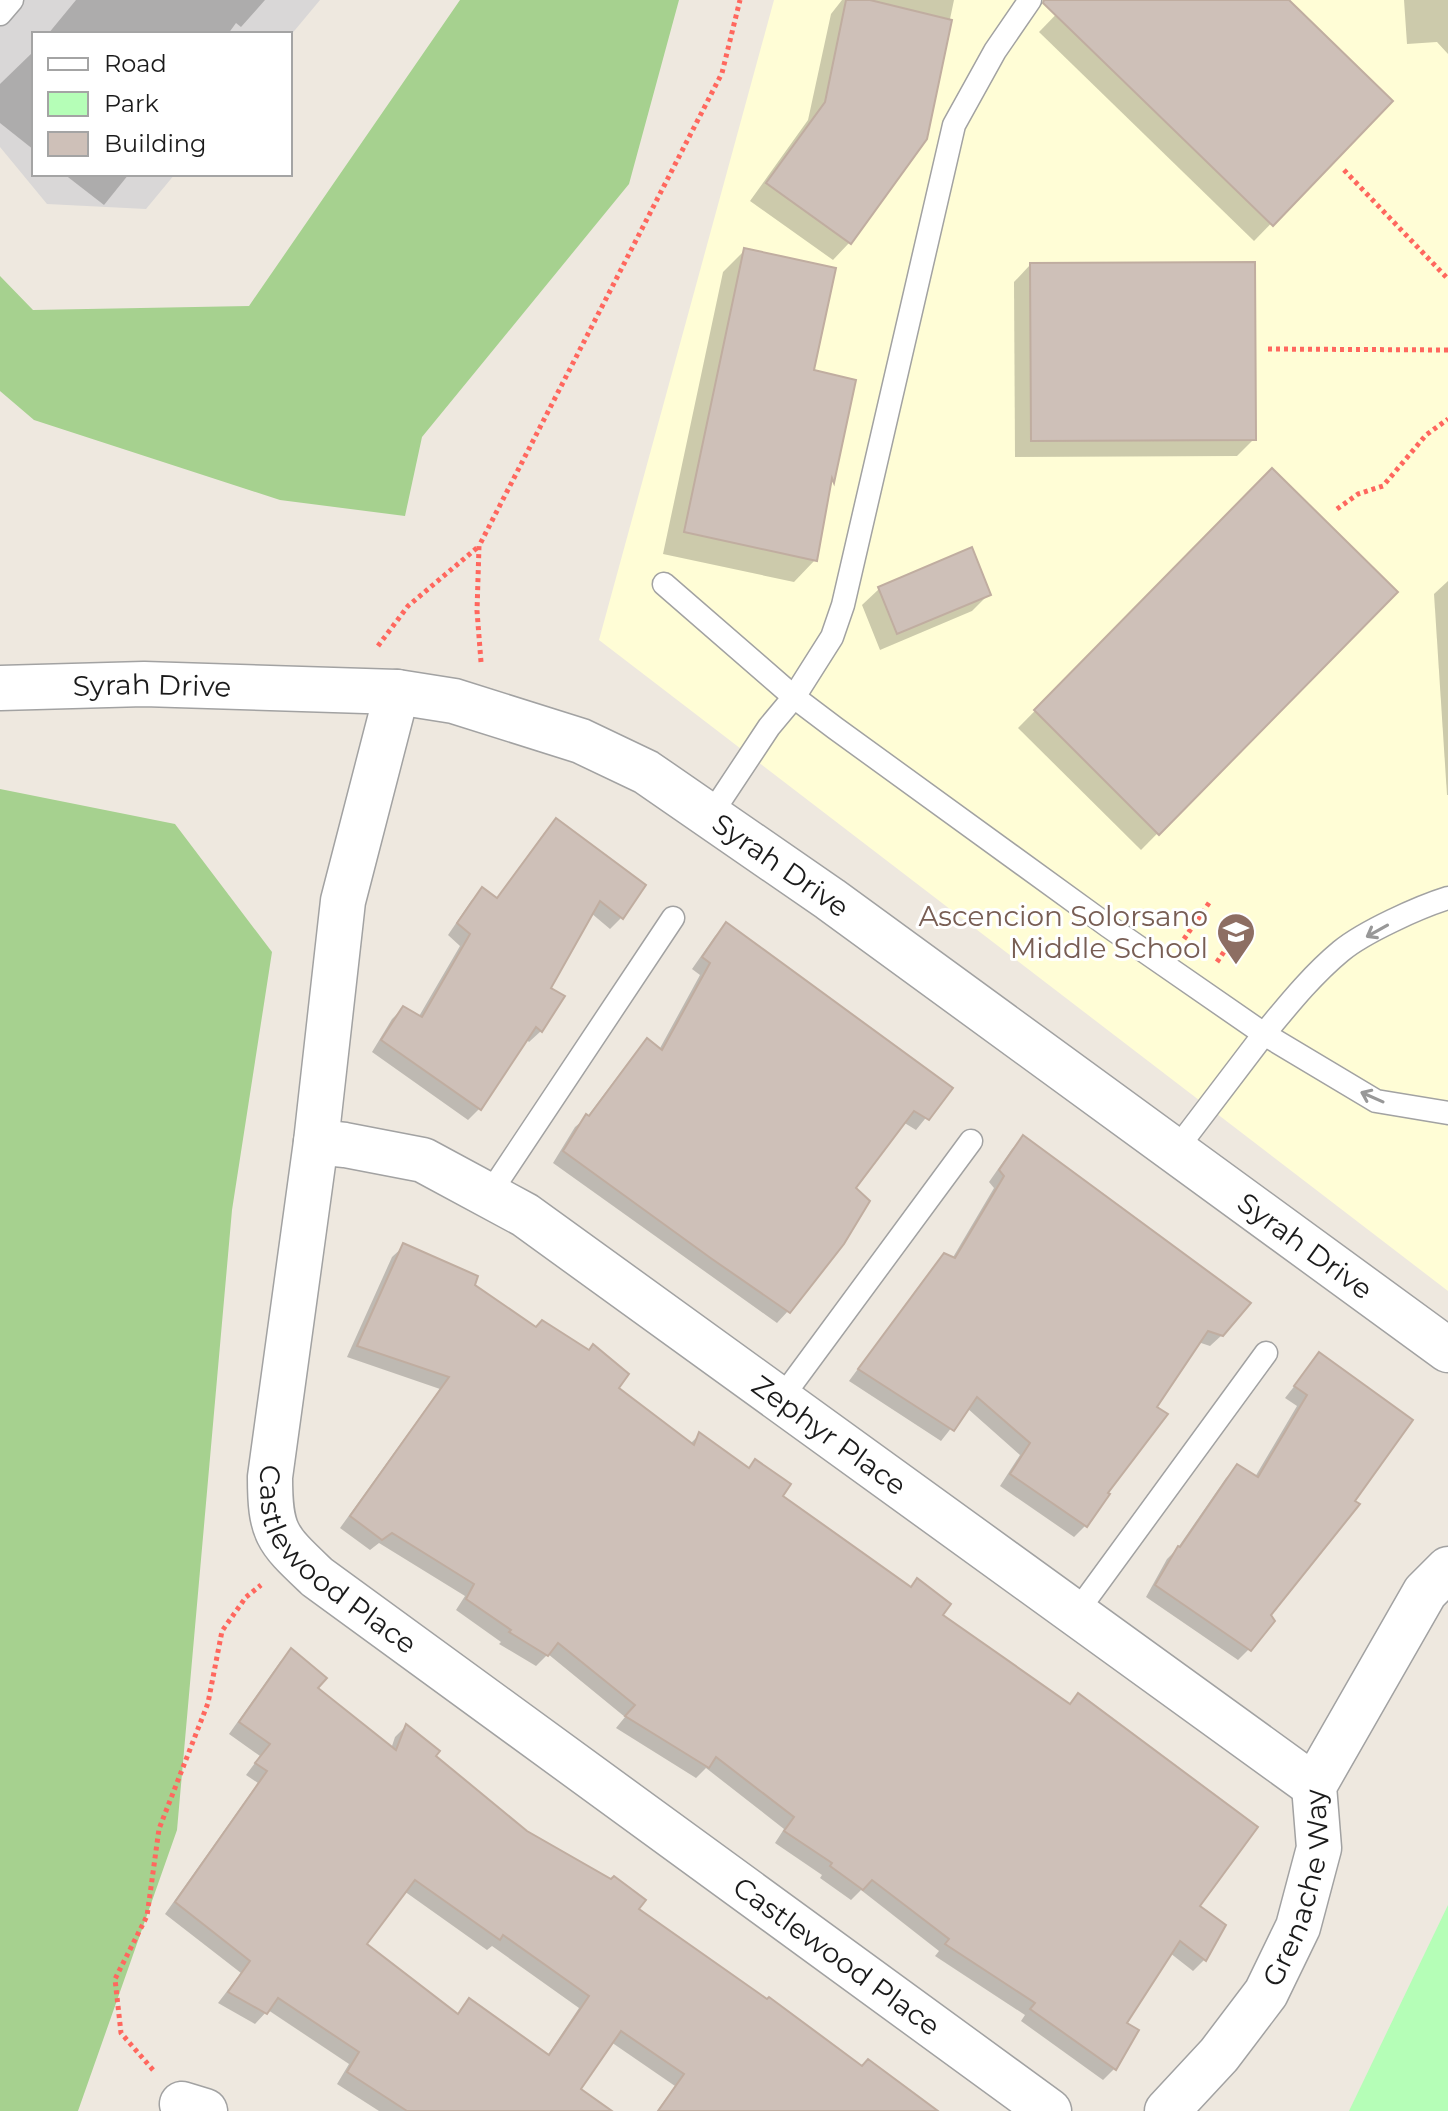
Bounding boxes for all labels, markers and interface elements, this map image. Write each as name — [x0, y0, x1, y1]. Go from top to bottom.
legend — [32, 32, 292, 176]
text: Road — [104, 49, 167, 78]
text: Park — [104, 89, 159, 118]
text: Building — [104, 129, 207, 158]
street label: Syrah Drive — [72, 667, 232, 704]
street label: Syrah Drive — [706, 806, 856, 924]
place label: Ascencion Solorsano Middle School — [918, 899, 1208, 965]
school or university icon: Ascencion Solorsano Middle School — [1215, 911, 1257, 966]
one-way arrow — [1366, 923, 1390, 939]
one-way arrow — [1361, 1088, 1385, 1103]
street label: Syrah Drive — [1231, 1185, 1379, 1306]
street label: Zephyr Place — [745, 1368, 913, 1502]
street label: Castlewood Place — [252, 1462, 423, 1661]
street label: Grenache Way — [1255, 1787, 1336, 1992]
street label: Castlewood Place — [727, 1869, 947, 2043]

